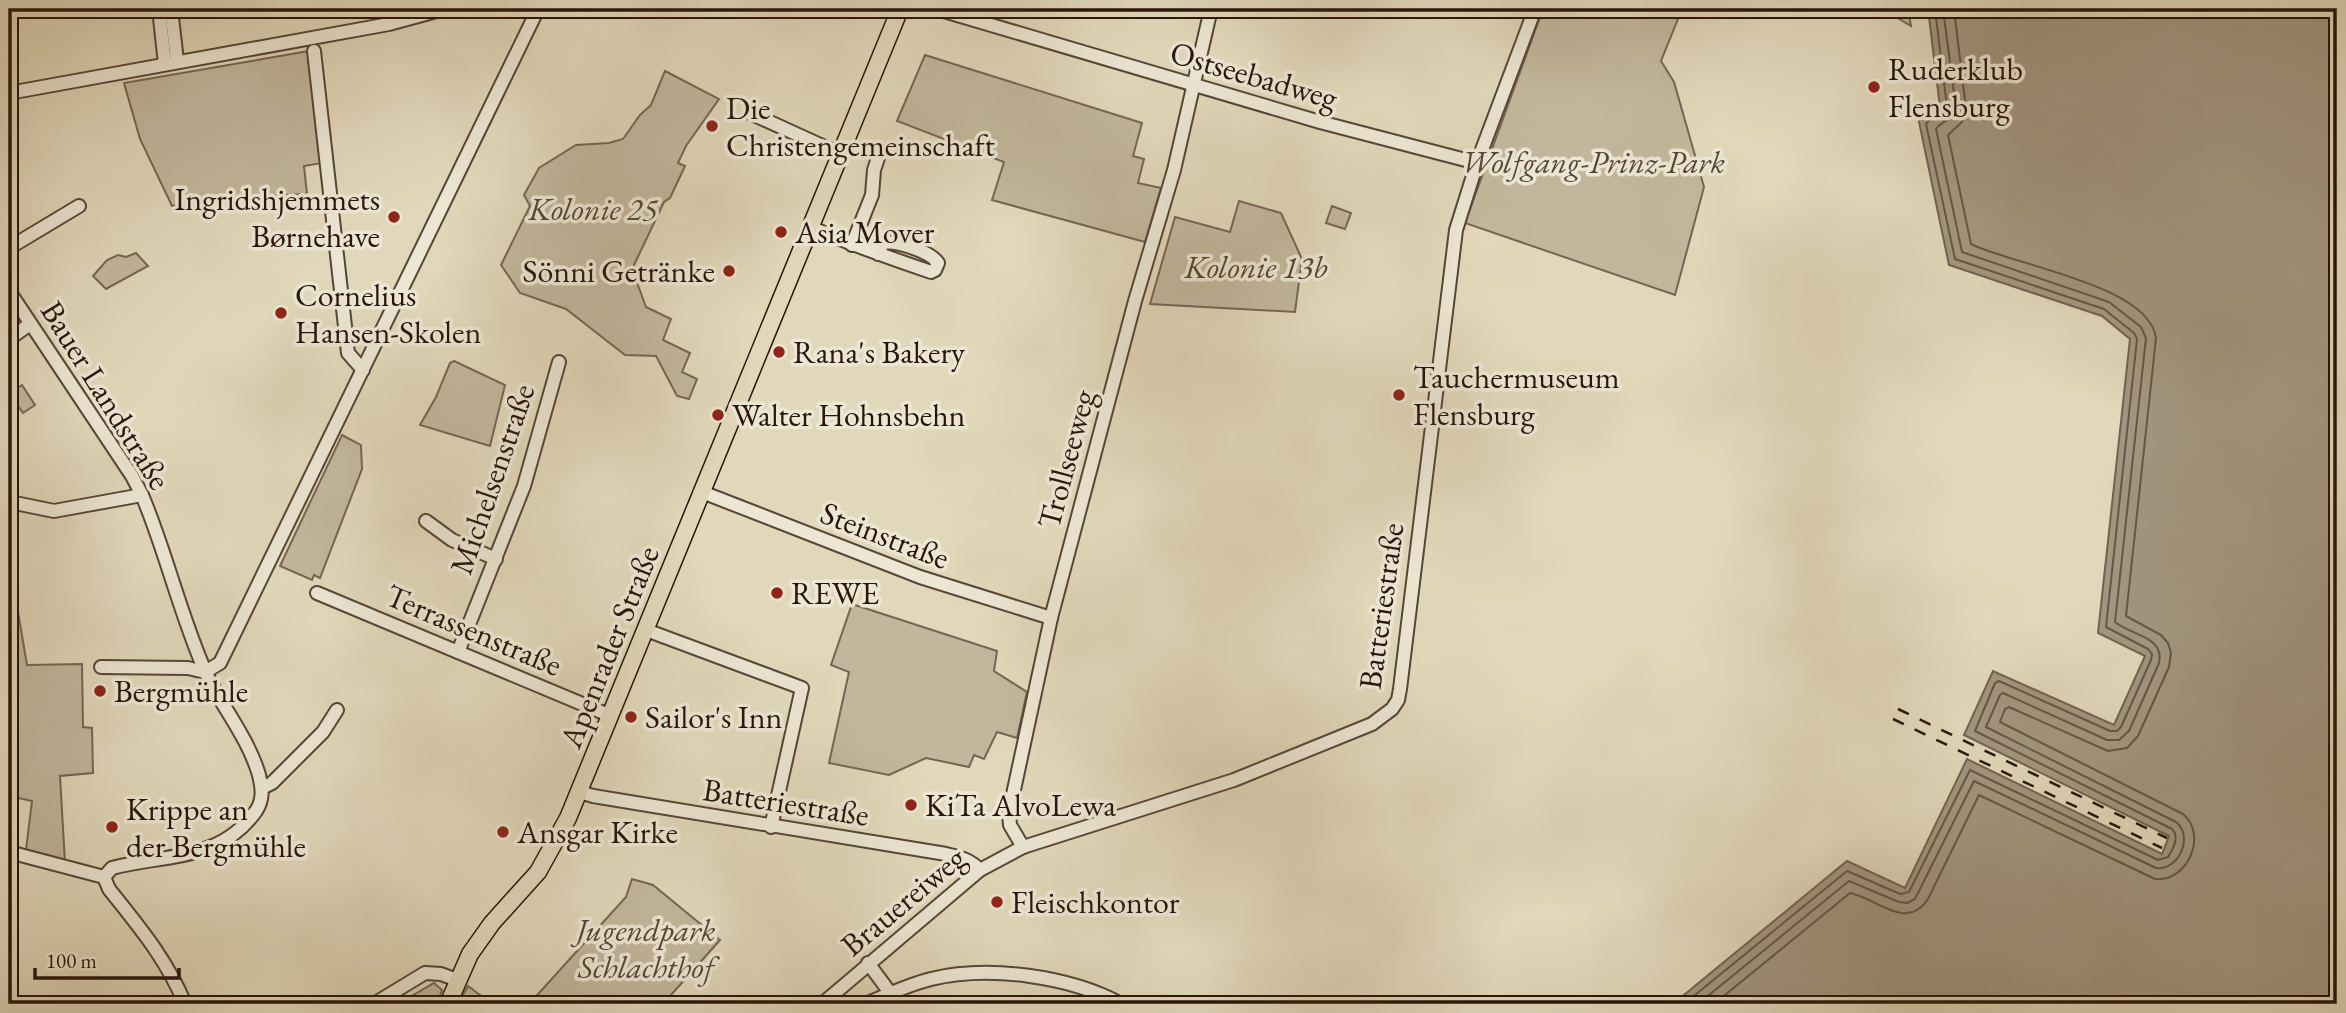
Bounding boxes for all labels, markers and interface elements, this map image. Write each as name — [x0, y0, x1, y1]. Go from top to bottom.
street label: Ostseebadweg — [1165, 31, 1344, 119]
place label: Ruderklub Flensburg — [1888, 48, 2023, 127]
marker: Ruderklub Flensburg — [1866, 79, 1882, 95]
place label: Die Christengemeinschaft — [726, 87, 995, 166]
marker: Die Christengemeinschaft — [704, 118, 720, 134]
park label: Wolfgang-Prinz-Park — [1461, 141, 1725, 183]
place label: Ingridshjemmets Børnehave — [174, 178, 380, 257]
park label: Kolonie 25 — [528, 188, 659, 230]
marker: Ingridshjemmets Børnehave — [386, 209, 402, 225]
place label: Asia Mover — [794, 211, 935, 253]
marker: Asia Mover — [773, 224, 789, 240]
park label: Kolonie 13b — [1183, 246, 1328, 288]
place label: Sönni Getränke — [523, 250, 715, 292]
marker: Sönni Getränke — [721, 263, 737, 279]
place label: Cornelius Hansen-Skolen — [295, 274, 481, 353]
street label: Bauer Landstraße — [31, 293, 181, 497]
marker: Cornelius Hansen-Skolen — [273, 305, 289, 321]
place label: Rana's Bakery — [793, 331, 966, 373]
marker: Rana's Bakery — [771, 344, 787, 360]
place label: Tauchermuseum Flensburg — [1413, 356, 1620, 435]
street label: Michelsenstraße — [440, 378, 544, 580]
street label: Trollseeweg — [1027, 384, 1105, 533]
marker: Tauchermuseum Flensburg — [1391, 387, 1407, 403]
place label: Walter Hohnsbehn — [732, 394, 966, 436]
marker: Walter Hohnsbehn — [710, 407, 726, 423]
street label: Steinstraße — [815, 491, 955, 579]
street label: Batteriestraße — [1349, 520, 1413, 692]
street label: Apenrader Straße — [549, 540, 669, 755]
place label: REWE — [791, 572, 879, 614]
street label: Terrassenstraße — [380, 574, 568, 686]
marker: REWE — [769, 585, 785, 601]
place label: Bergmühle — [114, 670, 248, 712]
marker: Bergmühle — [92, 683, 108, 699]
place label: Sailor's Inn — [645, 696, 783, 738]
marker: Sailor's Inn — [623, 709, 639, 725]
street label: Batteriestraße — [700, 768, 872, 836]
place label: KiTa AlvoLewa — [925, 784, 1116, 826]
place label: Krippe an der Bergmühle — [126, 788, 306, 867]
marker: KiTa AlvoLewa — [903, 797, 919, 813]
place label: Ansgar Kirke — [516, 811, 678, 853]
marker: Krippe an der Bergmühle — [104, 819, 120, 835]
marker: Ansgar Kirke — [495, 824, 511, 840]
street label: Brauereiweg — [832, 836, 975, 965]
place label: Fleischkontor — [1011, 881, 1180, 923]
marker: Fleischkontor — [989, 894, 1005, 910]
park label: Jugendpark Schlachthof — [570, 909, 721, 988]
scale bar — [35, 936, 178, 980]
text: 100 m — [46, 947, 97, 974]

